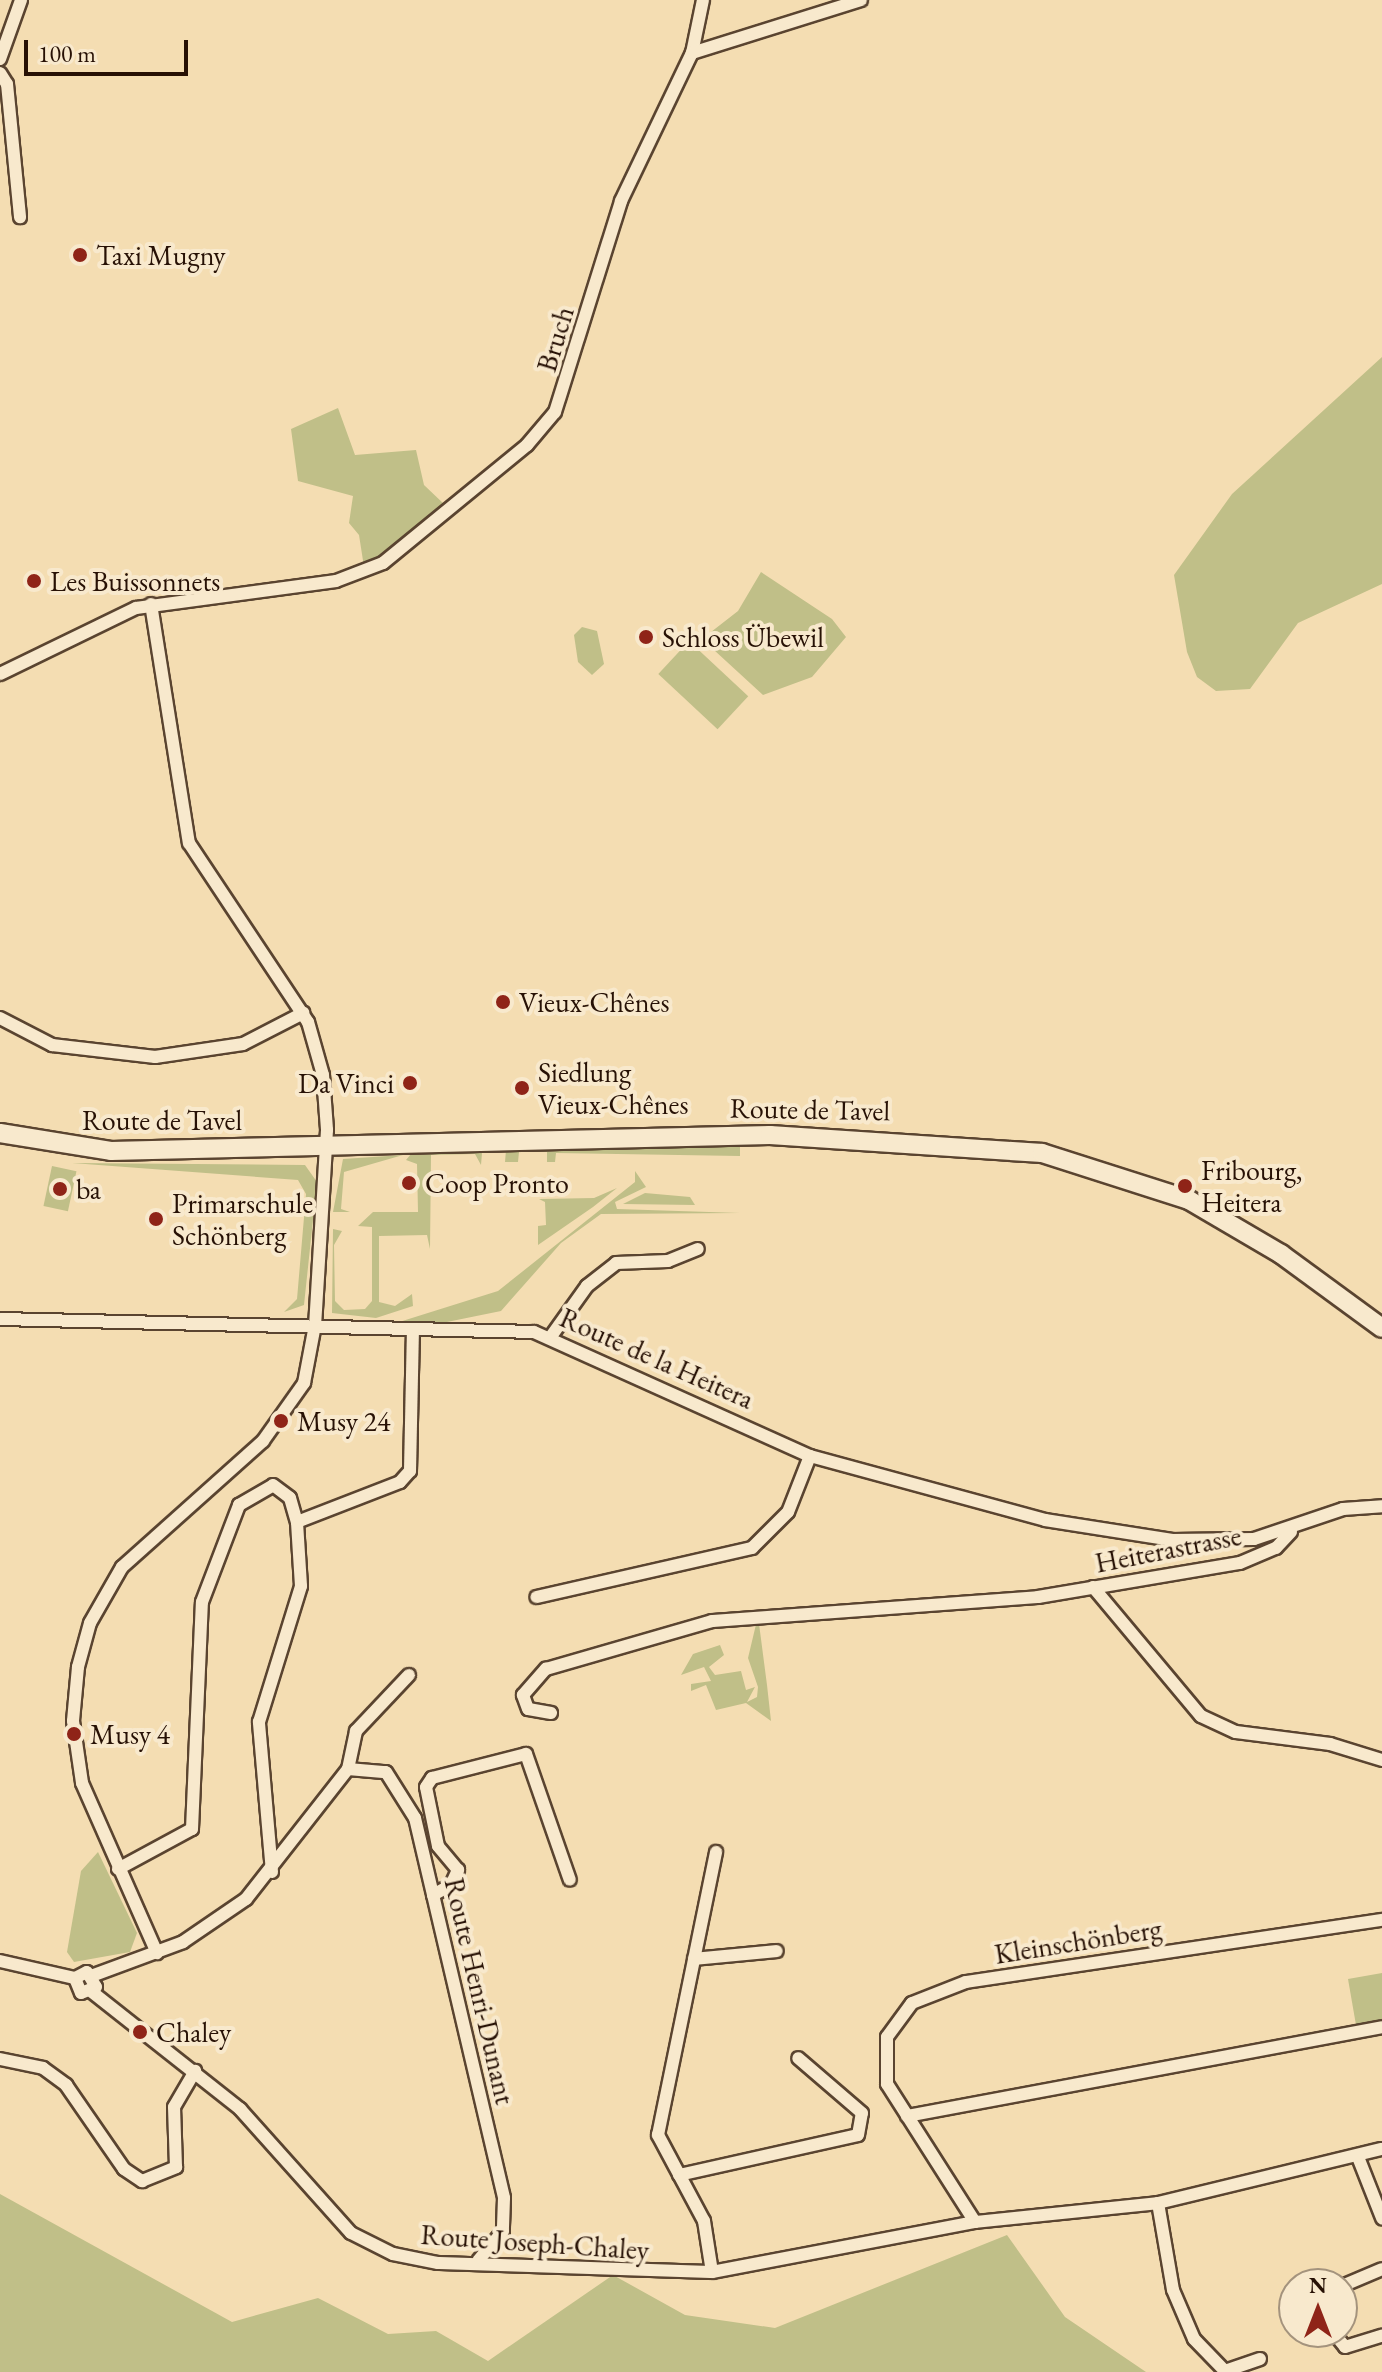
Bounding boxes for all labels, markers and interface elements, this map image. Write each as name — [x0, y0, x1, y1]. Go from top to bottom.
scale bar — [28, 24, 192, 74]
text: 100 m — [38, 38, 96, 69]
place label: Taxi Mugny — [96, 238, 226, 272]
marker: Taxi Mugny — [71, 246, 89, 264]
street label: Bruch — [529, 302, 581, 376]
place label: Les Buissonnets — [50, 564, 220, 598]
marker: Les Buissonnets — [25, 572, 43, 590]
place label: Schloss Übewil — [662, 620, 824, 654]
marker: Schloss Übewil — [637, 628, 655, 646]
place label: Vieux-Chênes — [519, 985, 669, 1019]
marker: Vieux-Chênes — [494, 993, 512, 1011]
place label: Siedlung Vieux-Chênes — [538, 1055, 688, 1121]
place label: Da Vinci — [298, 1066, 394, 1100]
marker: Da Vinci — [401, 1074, 419, 1092]
marker: Siedlung Vieux-Chênes — [513, 1079, 531, 1097]
street label: Route de Tavel — [730, 1091, 890, 1127]
street label: Route de Tavel — [82, 1103, 242, 1137]
place label: Fribourg, Heitera — [1201, 1153, 1303, 1219]
place label: Coop Pronto — [425, 1166, 569, 1200]
place label: ba — [76, 1172, 101, 1206]
marker: Coop Pronto — [400, 1174, 418, 1192]
marker: Fribourg, Heitera — [1176, 1177, 1194, 1195]
marker: ba — [51, 1180, 69, 1198]
place label: Primarschule Schönberg — [172, 1186, 313, 1252]
marker: Primarschule Schönberg — [147, 1210, 165, 1228]
street label: Route de la Heitera — [555, 1300, 759, 1416]
place label: Musy 24 — [297, 1404, 390, 1438]
marker: Musy 24 — [272, 1412, 290, 1430]
street label: Heiterastrasse — [1092, 1518, 1244, 1580]
place label: Musy 4 — [90, 1717, 170, 1751]
marker: Musy 4 — [65, 1725, 83, 1743]
street label: Route Henri-Dunant — [438, 1874, 522, 2108]
street label: Kleinschönberg — [992, 1911, 1164, 1971]
place label: Chaley — [156, 2015, 231, 2049]
marker: Chaley — [131, 2023, 149, 2041]
street label: Route Joseph-Chaley — [420, 2217, 650, 2267]
north arrow — [1278, 2268, 1358, 2348]
text: N — [1309, 2271, 1327, 2300]

